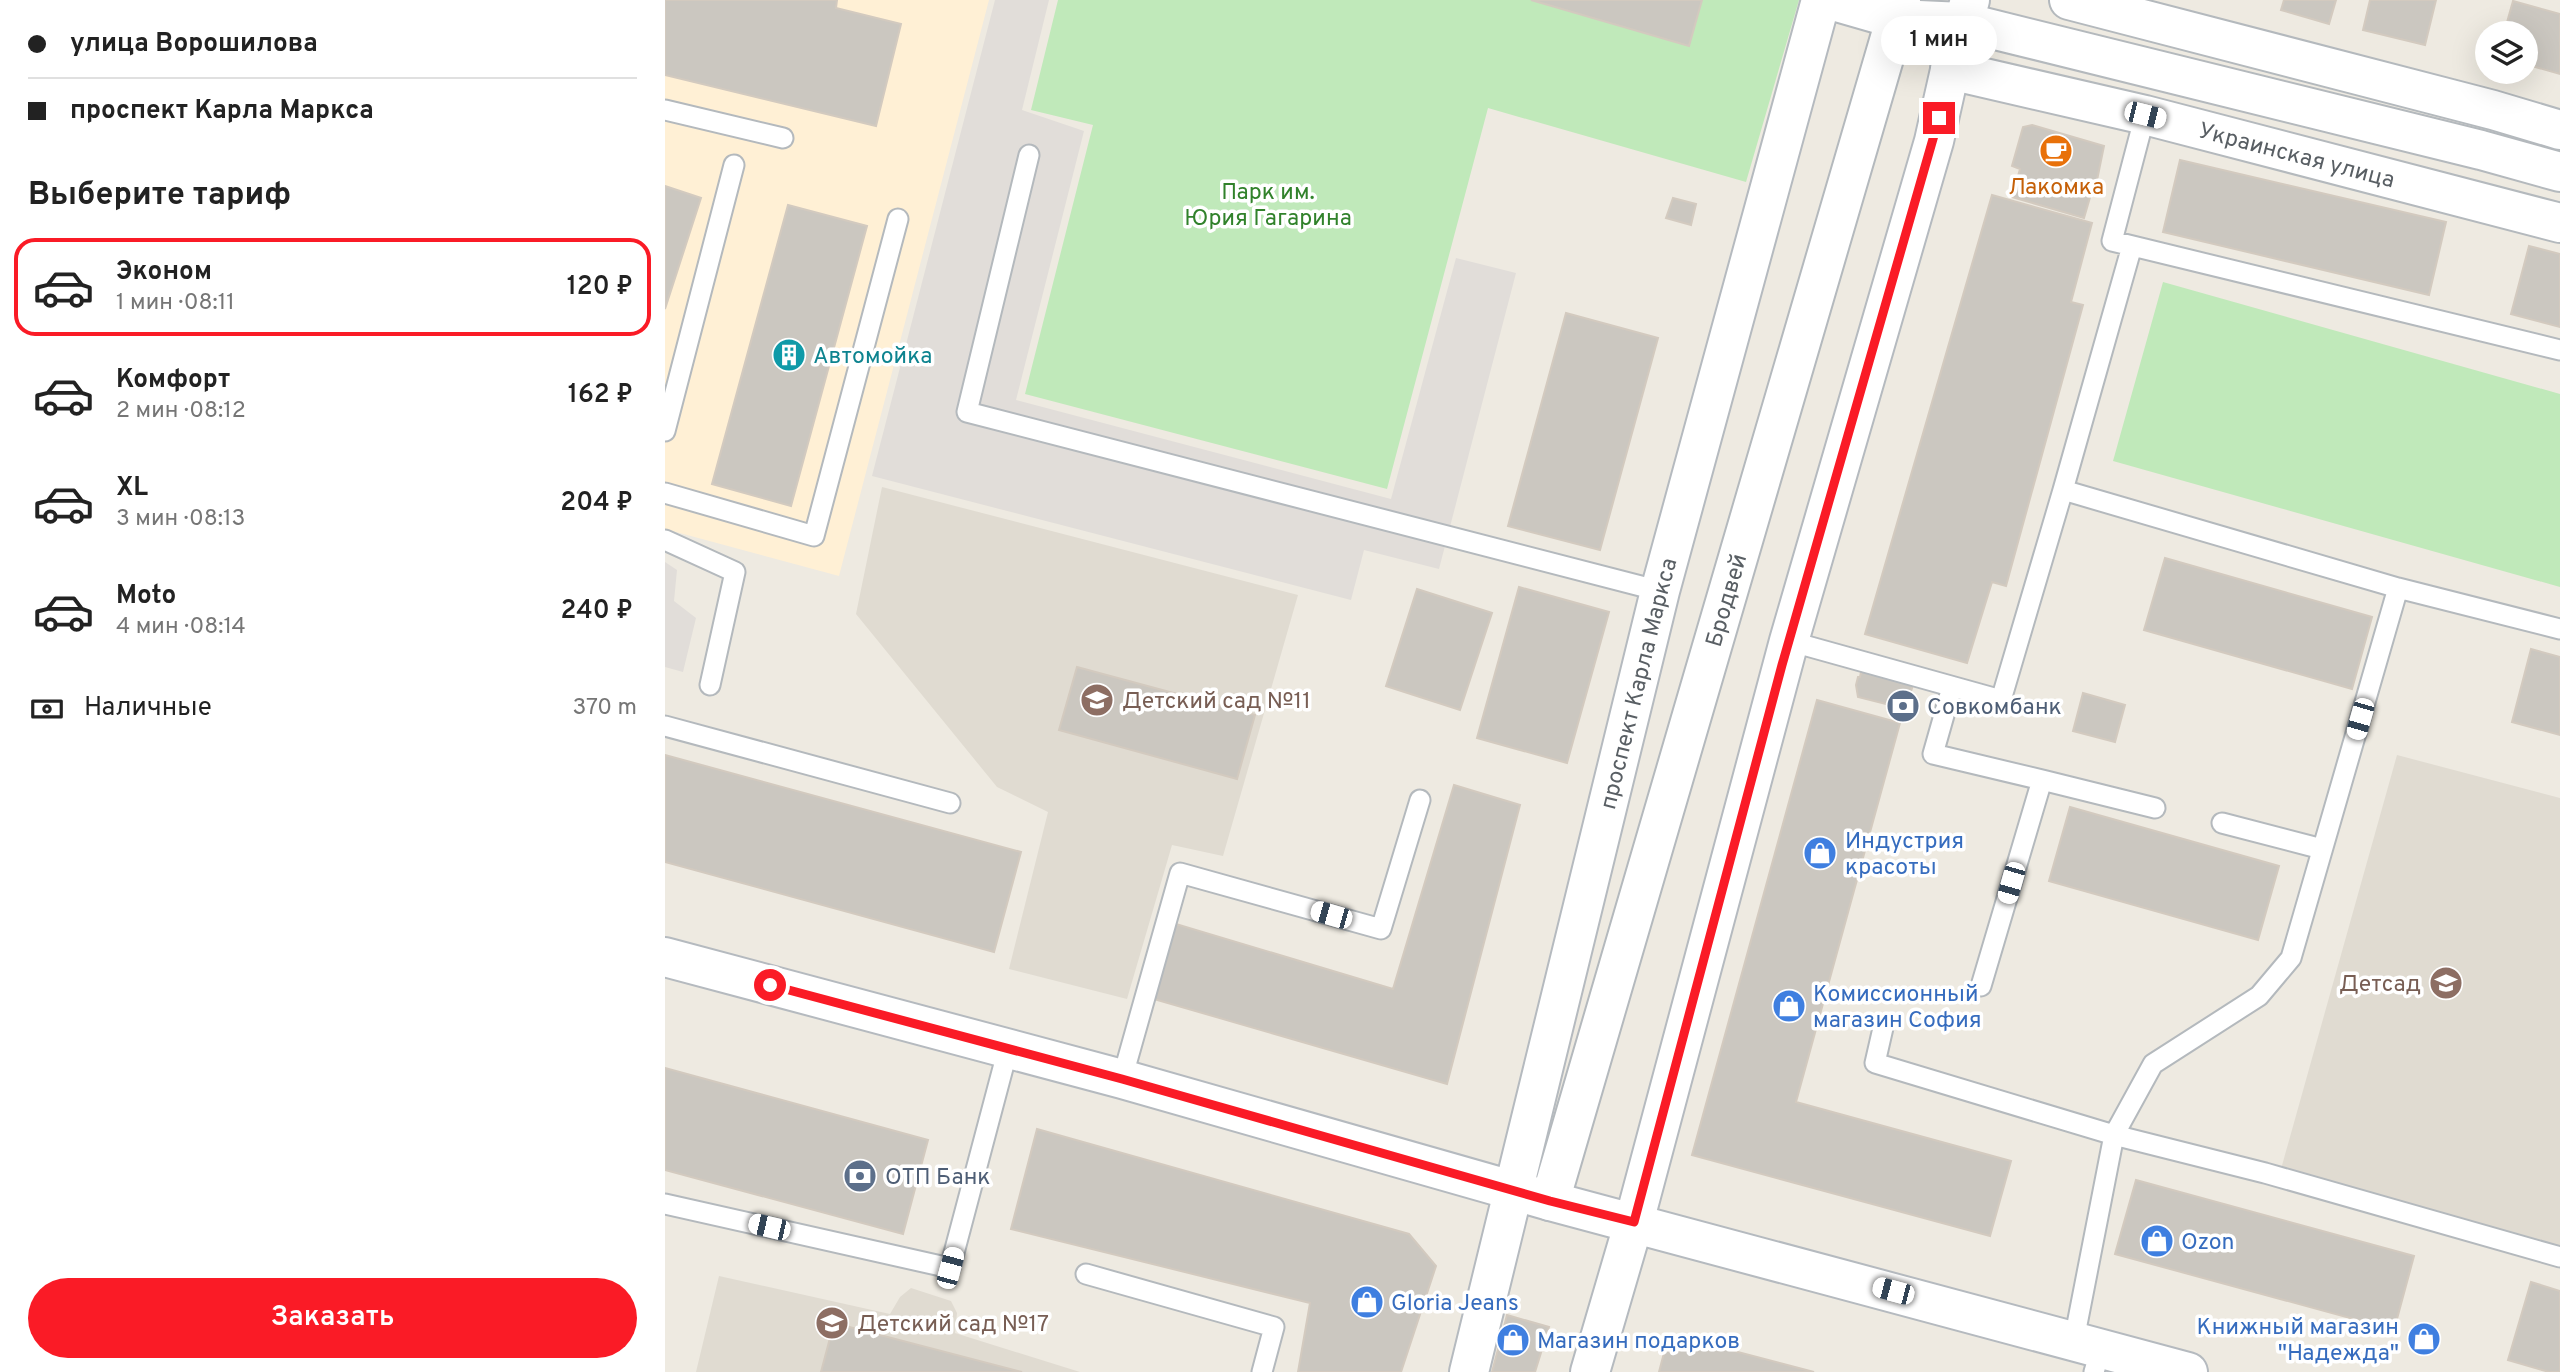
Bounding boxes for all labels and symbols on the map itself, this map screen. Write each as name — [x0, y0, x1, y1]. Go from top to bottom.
callout: 1 мин — [1881, 17, 1997, 66]
car — [2123, 100, 2168, 130]
route end — [1923, 102, 1955, 134]
street label: Украинская улица — [2195, 117, 2397, 196]
cafe icon: Лакомка — [2037, 132, 2075, 170]
place label: Лакомка — [2008, 174, 2104, 203]
park label: Парк им. Юрия Гагарина — [1184, 179, 1352, 234]
building icon: Автомойка — [770, 336, 808, 374]
place label: Автомойка — [813, 343, 932, 372]
street label: Бродвей — [1701, 551, 1755, 651]
street label: проспект Карла Маркса — [1595, 555, 1685, 813]
school or university icon: Детский сад №11 — [1078, 681, 1116, 719]
bank icon: Совкомбанк — [1884, 687, 1922, 725]
place label: Детский сад №11 — [1122, 688, 1311, 717]
place label: Совкомбанк — [1927, 694, 2062, 723]
car — [2345, 696, 2376, 742]
place label: Индустрия красоты — [1845, 828, 1964, 883]
shop icon: Индустрия красоты — [1801, 834, 1839, 872]
car — [1996, 860, 2027, 906]
car — [1308, 899, 1355, 931]
school or university icon: Детсад — [2427, 964, 2465, 1002]
route start — [754, 969, 786, 1001]
place label: Детсад — [2339, 971, 2421, 1000]
place label: Комиссионный магазин София — [1813, 981, 1981, 1036]
shop icon: Комиссионный магазин София — [1770, 987, 1808, 1025]
bank icon: ОТП Банк — [841, 1157, 879, 1195]
place label: ОТП Банк — [885, 1164, 991, 1193]
car — [747, 1212, 792, 1242]
shop icon: Ozon — [2138, 1222, 2176, 1260]
place label: Ozon — [2181, 1229, 2234, 1258]
car — [935, 1245, 966, 1291]
car — [1870, 1275, 1917, 1307]
shop icon: Gloria Jeans — [1348, 1283, 1386, 1321]
place label: Gloria Jeans — [1391, 1290, 1519, 1319]
school or university icon: Детский сад №17 — [813, 1304, 851, 1342]
place label: Детский сад №17 — [857, 1311, 1049, 1340]
place label: Книжный магазин "Надежда" — [2196, 1314, 2399, 1369]
shop icon: Книжный магазин "Надежда" — [2405, 1320, 2443, 1358]
shop icon: Магазин подарков — [1494, 1321, 1532, 1359]
place label: Магазин подарков — [1537, 1328, 1740, 1357]

